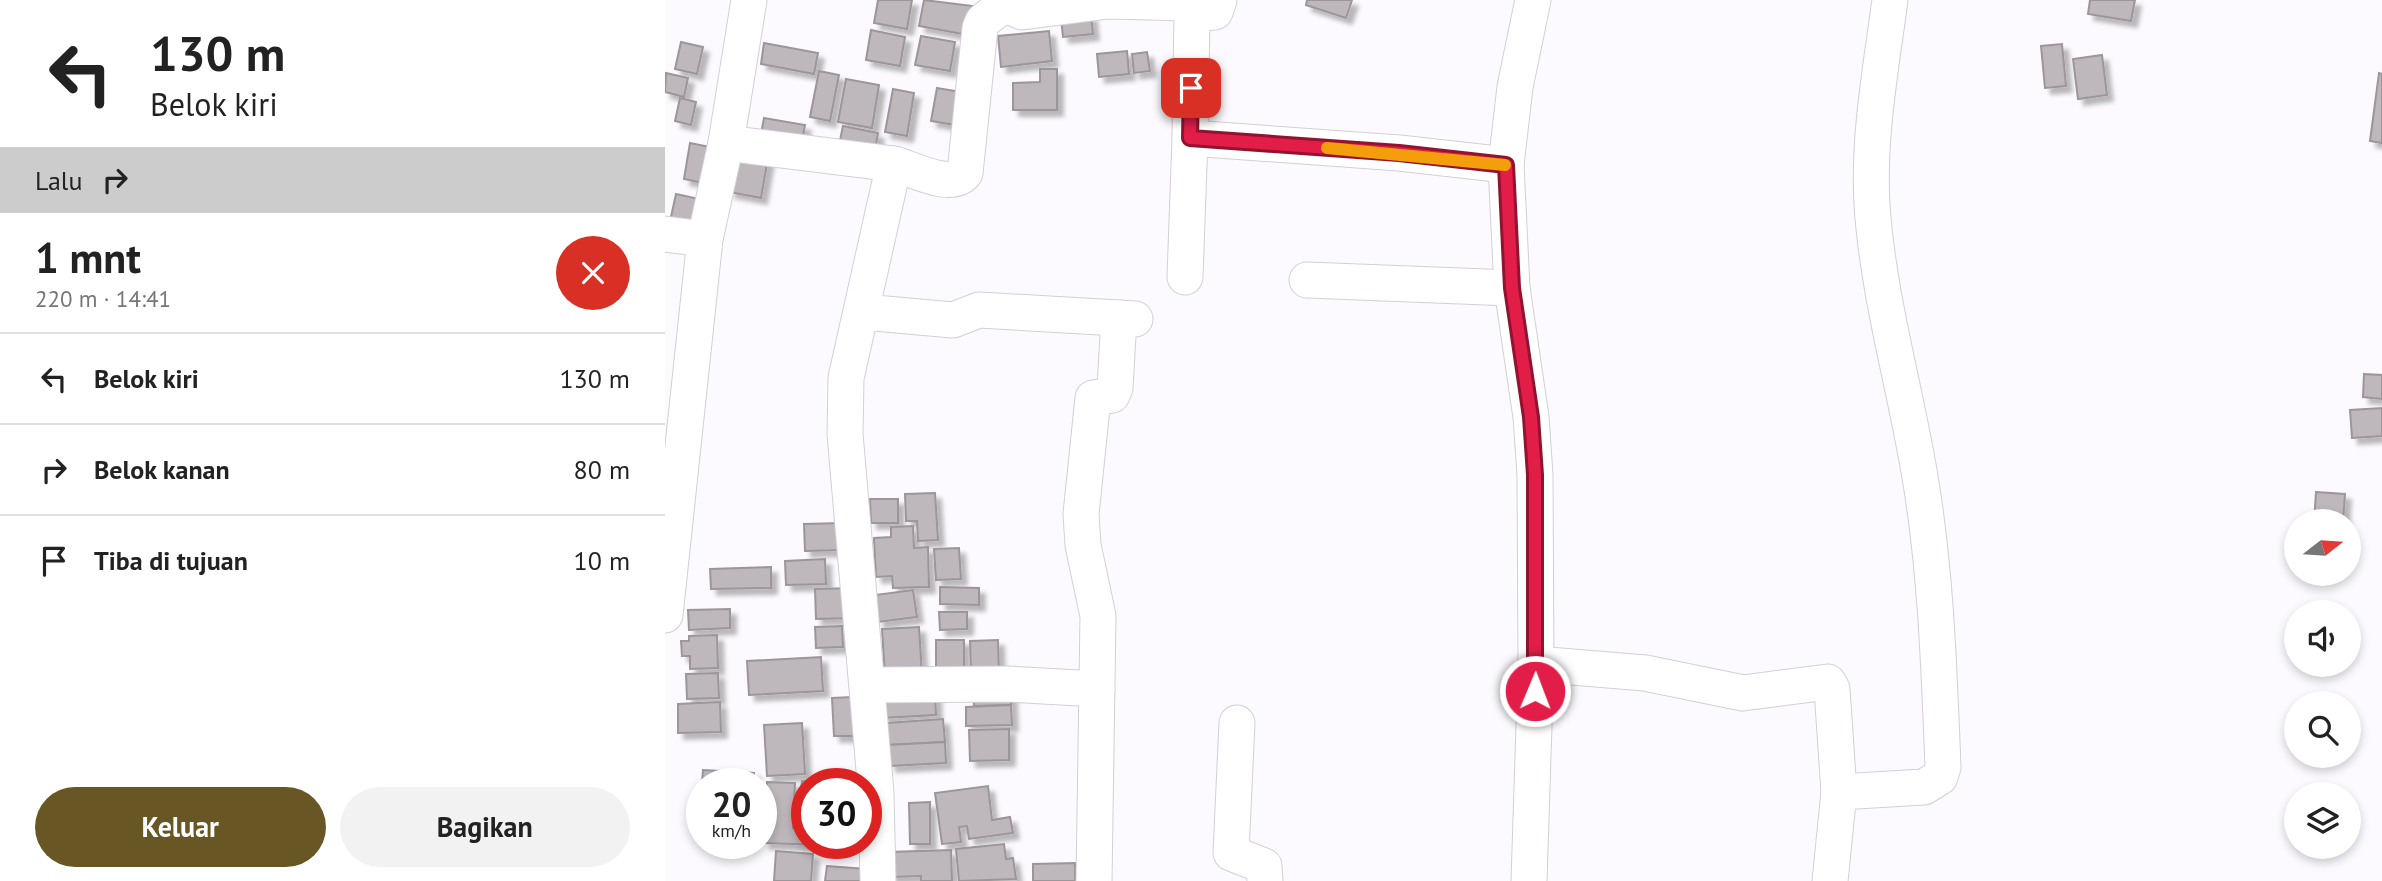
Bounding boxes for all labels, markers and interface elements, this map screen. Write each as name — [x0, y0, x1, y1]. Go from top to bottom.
text: 130 m — [150, 21, 285, 85]
icon: left — [35, 28, 126, 119]
pin — [1161, 58, 1221, 118]
icon: arrive — [1172, 69, 1210, 107]
text: Belok kiri — [150, 83, 278, 125]
icon: right — [96, 161, 134, 199]
text: Lalu — [35, 164, 82, 197]
text: 1 mnt — [35, 230, 141, 285]
button: close — [556, 236, 630, 310]
text: 220 m · 14:41 — [35, 284, 171, 313]
icon: left — [35, 360, 73, 398]
text: Belok kiri — [94, 362, 199, 395]
text: 130 m — [559, 362, 630, 395]
icon: right — [35, 451, 73, 489]
text: Belok kanan — [94, 453, 230, 486]
text: 80 m — [574, 453, 630, 486]
north arrow — [2284, 509, 2361, 586]
map controls — [2284, 509, 2361, 859]
icon: arrive — [35, 542, 73, 580]
text: Tiba di tujuan — [94, 544, 248, 577]
text: 10 m — [574, 544, 630, 577]
button: sound — [2284, 600, 2361, 677]
position arrow — [1498, 654, 1572, 728]
button: search — [2284, 691, 2361, 768]
speed limit sign: 30 — [791, 768, 882, 859]
text: 20 — [712, 781, 751, 827]
button: layers — [2284, 782, 2361, 859]
button: Keluar — [35, 787, 326, 867]
button: Bagikan — [340, 787, 630, 867]
text: km/h — [712, 819, 751, 842]

